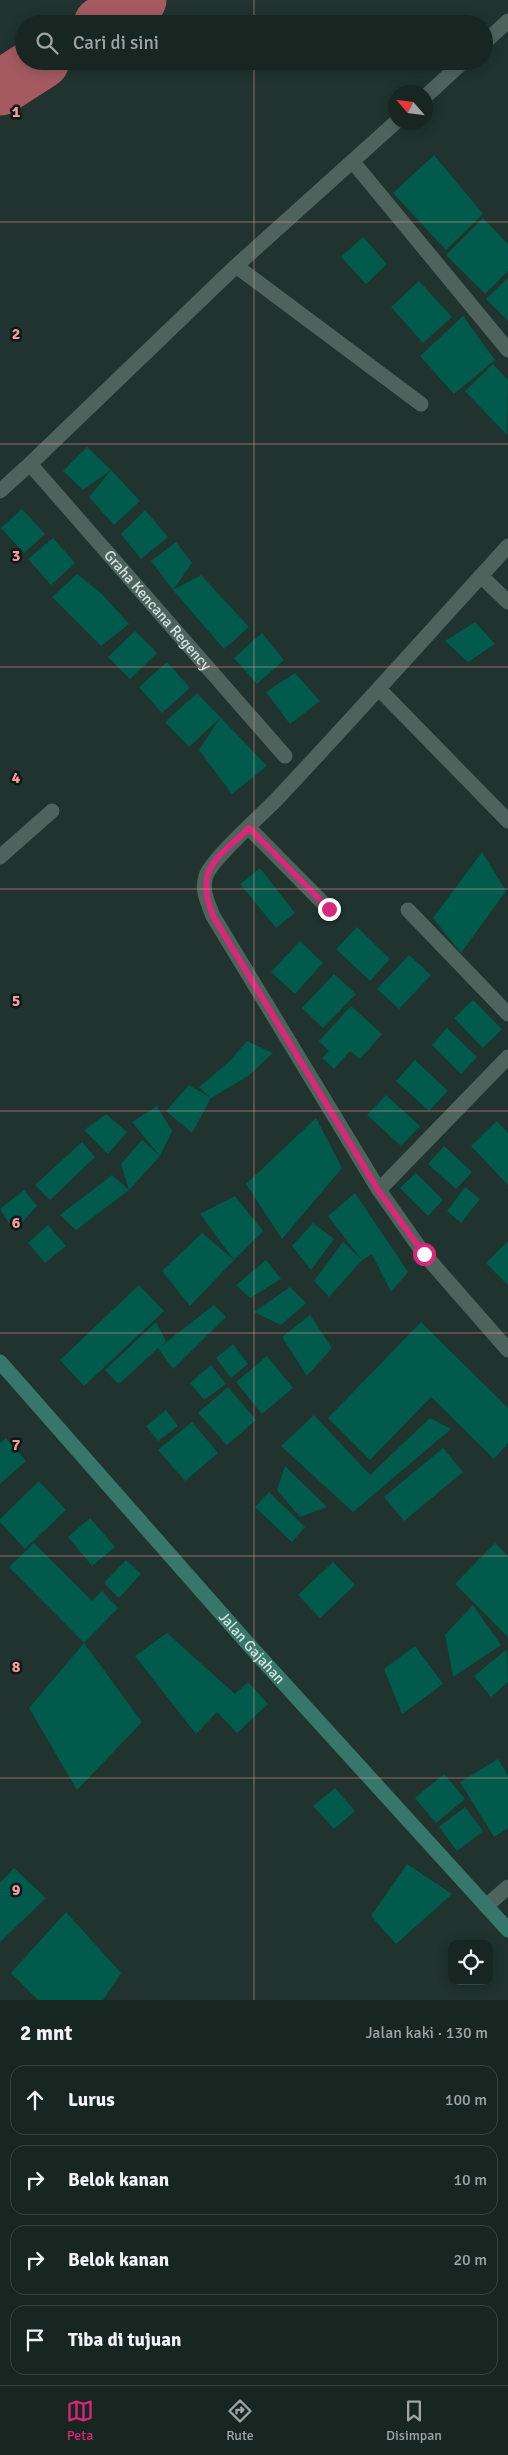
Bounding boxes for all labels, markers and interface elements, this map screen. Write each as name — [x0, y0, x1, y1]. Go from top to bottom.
search box — [15, 15, 493, 70]
icon: search — [33, 29, 61, 57]
text: Cari di sini — [73, 31, 159, 55]
north arrow — [388, 85, 433, 130]
text: 1 — [12, 102, 21, 122]
text: 2 — [12, 324, 20, 344]
text: 3 — [12, 546, 20, 566]
street label: Graha Kencana Regency — [100, 546, 215, 674]
text: 4 — [12, 768, 21, 788]
route end — [318, 898, 341, 921]
text: 5 — [12, 991, 20, 1011]
text: 6 — [12, 1213, 21, 1233]
route start — [413, 1243, 436, 1266]
text: 7 — [12, 1435, 21, 1455]
street label: Jalan Gajahan — [215, 1608, 289, 1688]
text: 8 — [12, 1657, 21, 1677]
text: 9 — [12, 1880, 21, 1900]
map controls — [448, 1940, 493, 1985]
button: locate — [448, 1940, 493, 1985]
text: 2 mnt — [20, 2020, 72, 2046]
text: Jalan kaki · 130 m — [366, 2023, 488, 2043]
icon: ahead — [21, 2086, 49, 2114]
text: Lurus — [68, 2088, 115, 2112]
text: 100 m — [445, 2090, 487, 2110]
icon: right — [21, 2166, 49, 2194]
text: Belok kanan — [68, 2168, 169, 2192]
text: 10 m — [453, 2170, 487, 2190]
icon: right — [21, 2246, 49, 2274]
text: Belok kanan — [68, 2248, 169, 2272]
text: 20 m — [453, 2250, 487, 2270]
icon: arrive — [21, 2326, 49, 2354]
text: Tiba di tujuan — [68, 2328, 181, 2352]
tab: Peta — [66, 2397, 94, 2444]
tab: Rute — [226, 2397, 254, 2444]
tab: Disimpan — [386, 2397, 442, 2444]

